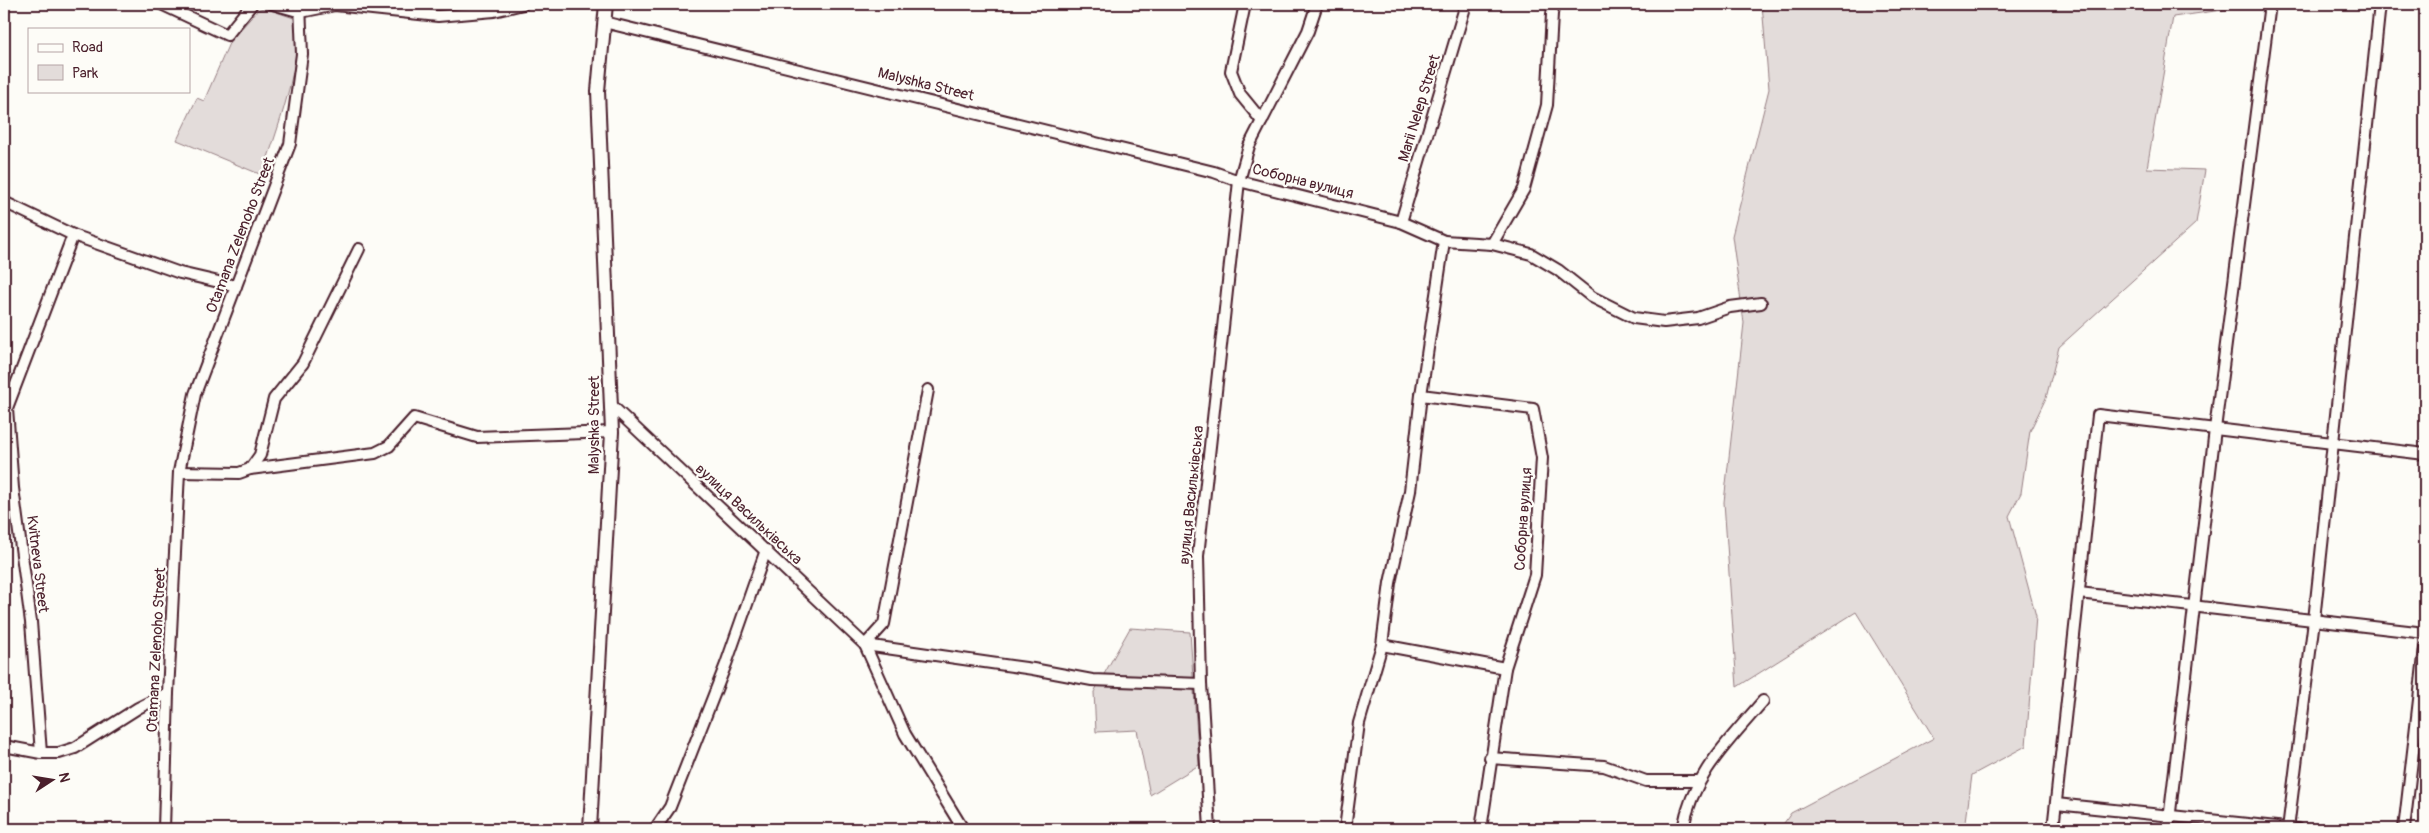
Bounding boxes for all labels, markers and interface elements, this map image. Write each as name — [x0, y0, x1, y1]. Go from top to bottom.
legend — [28, 28, 190, 92]
text: Road — [72, 38, 103, 57]
street label: Marii Nelep Street — [1394, 51, 1445, 164]
street label: Malyshka Street — [876, 63, 977, 106]
text: Park — [72, 64, 99, 83]
street label: Otamana Zelenoho Street — [202, 154, 279, 316]
street label: Соборна вулиця — [1250, 160, 1355, 203]
street label: Malyshka Street — [585, 375, 604, 474]
street label: вулиця Васильківська — [1175, 425, 1208, 565]
street label: вулиця Васильківська — [691, 460, 806, 569]
street label: Соборна вулиця — [1510, 467, 1537, 571]
street label: Kvitneva Street — [22, 514, 53, 615]
street label: Otamana Zelenoho Street — [143, 566, 170, 733]
north arrow — [28, 756, 78, 806]
text: N — [55, 771, 74, 784]

